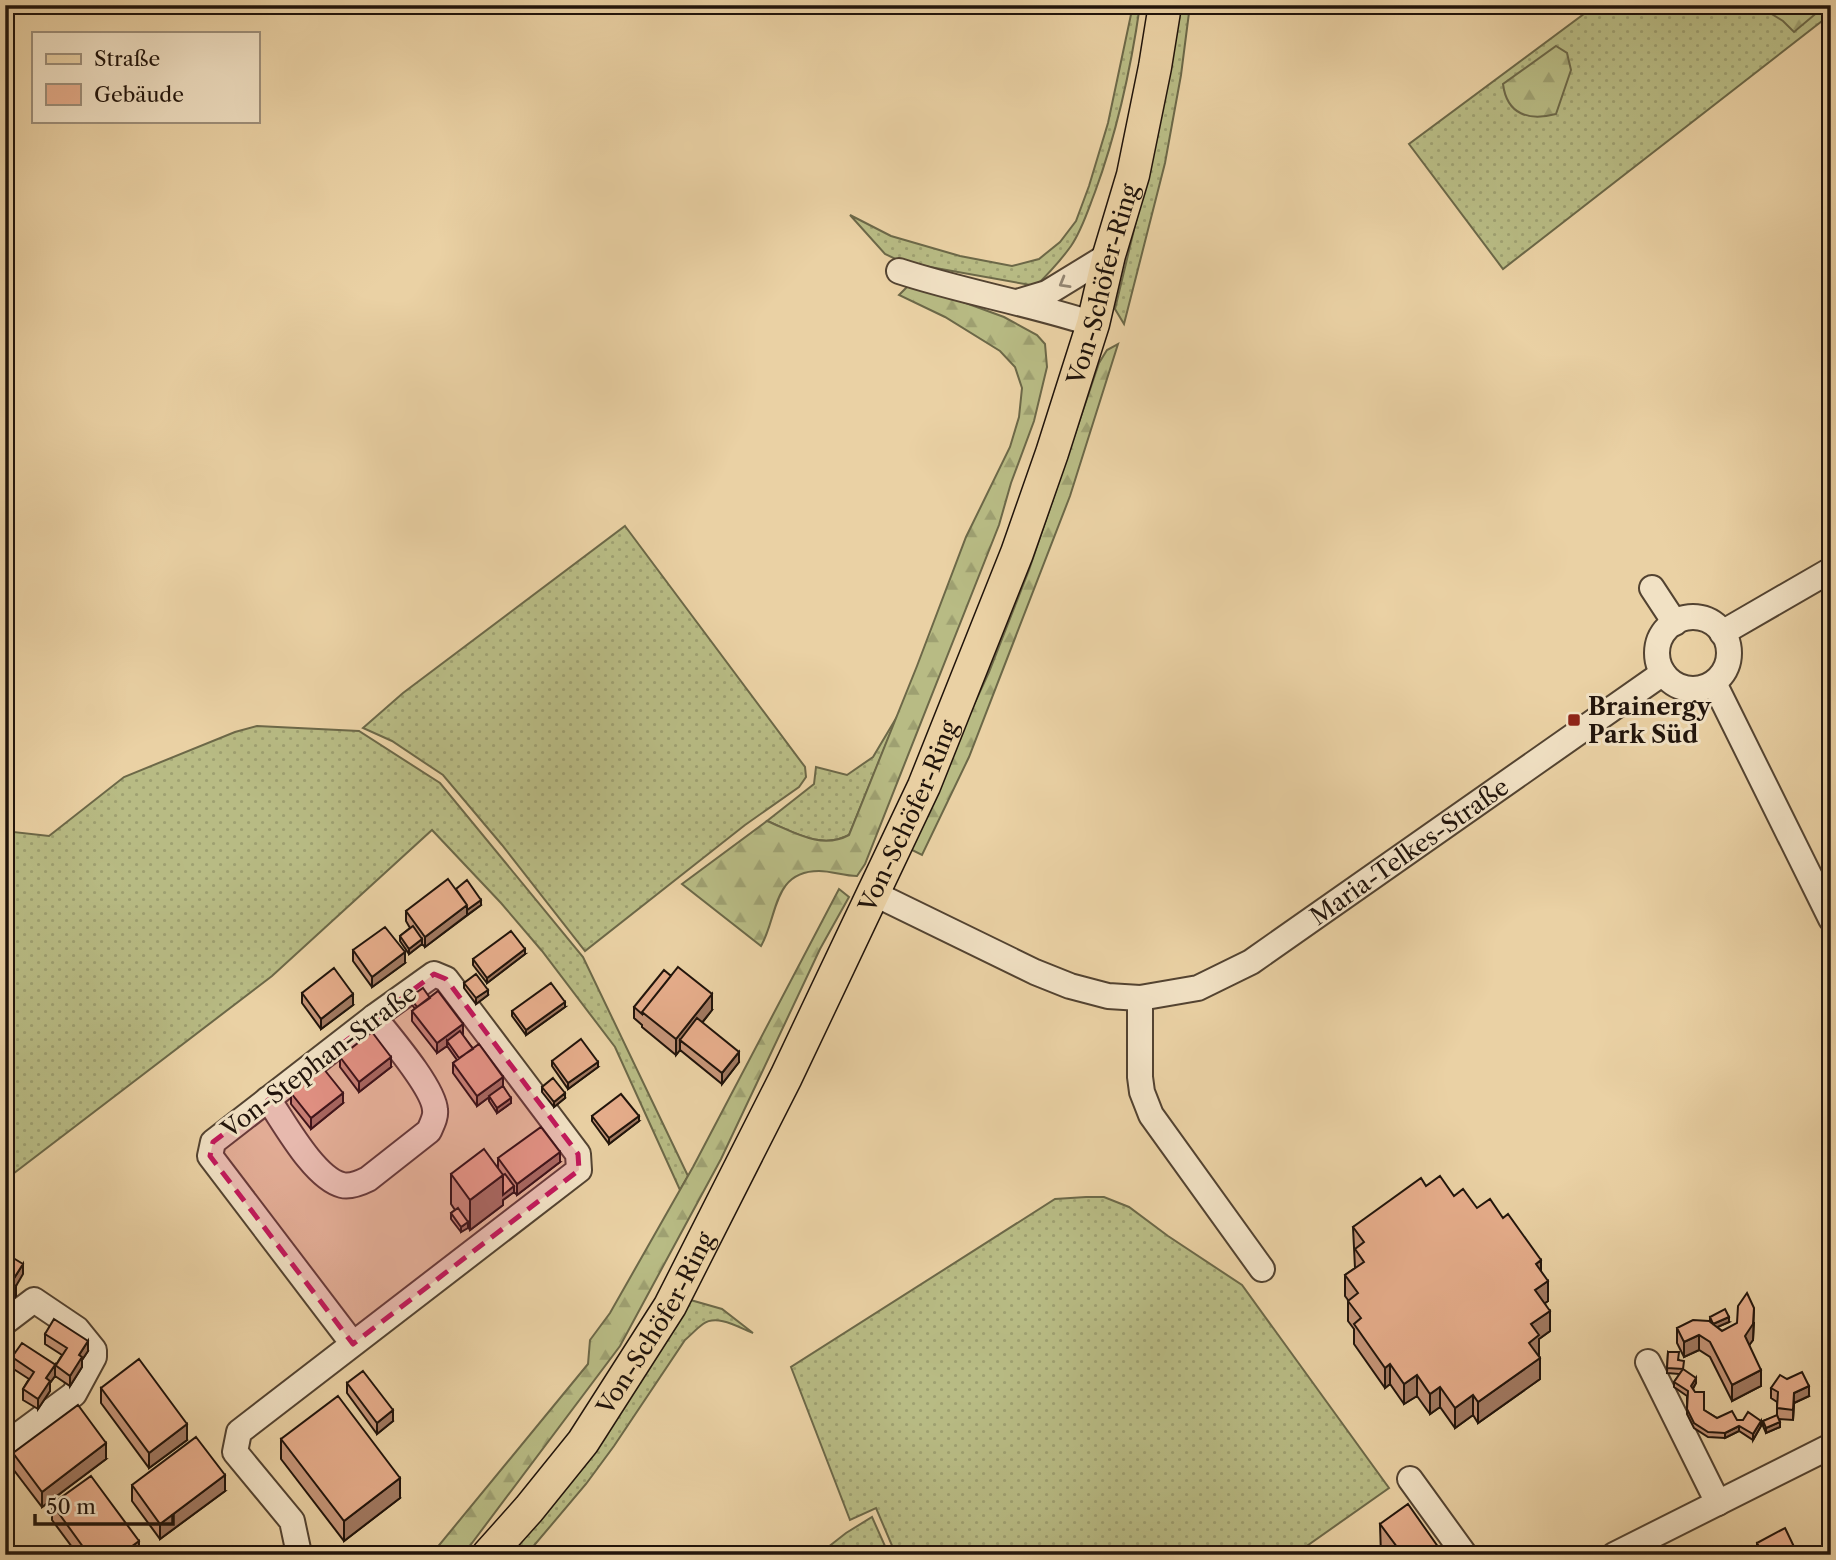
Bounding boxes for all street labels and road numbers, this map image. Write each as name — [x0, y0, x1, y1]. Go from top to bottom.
street label: Von-Schöfer-Ring — [1060, 180, 1144, 389]
street label: Von-Schöfer-Ring — [852, 716, 963, 917]
street label: Maria-Telkes-Straße — [1304, 772, 1514, 931]
street label: Von-Stephan-Straße — [215, 978, 422, 1144]
street label: Von-Schöfer-Ring — [590, 1227, 720, 1420]

